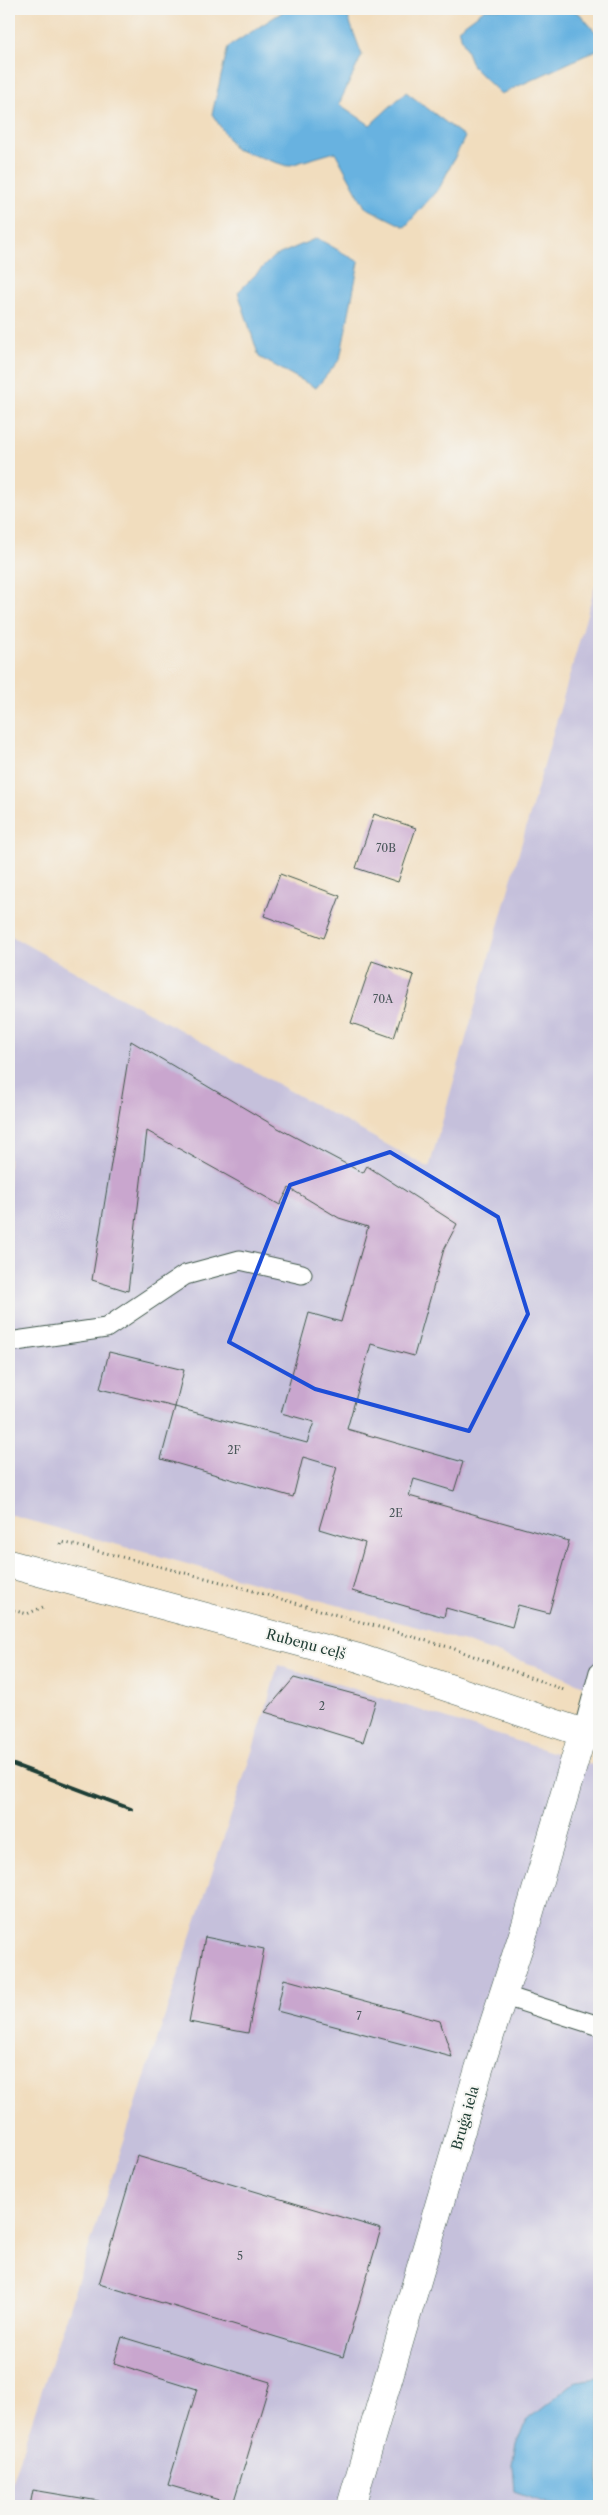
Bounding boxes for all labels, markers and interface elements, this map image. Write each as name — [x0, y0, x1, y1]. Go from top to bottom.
house number: 70B — [376, 841, 396, 855]
house number: 70A — [373, 992, 394, 1006]
house number: 2F — [227, 1443, 241, 1457]
house number: 2E — [389, 1506, 403, 1520]
street label: Rubeņu ceļš — [264, 1625, 348, 1663]
house number: 2 — [319, 1699, 325, 1713]
house number: 7 — [356, 2009, 362, 2023]
street label: Bruģa iela — [447, 2083, 483, 2152]
house number: 5 — [237, 2249, 243, 2263]

